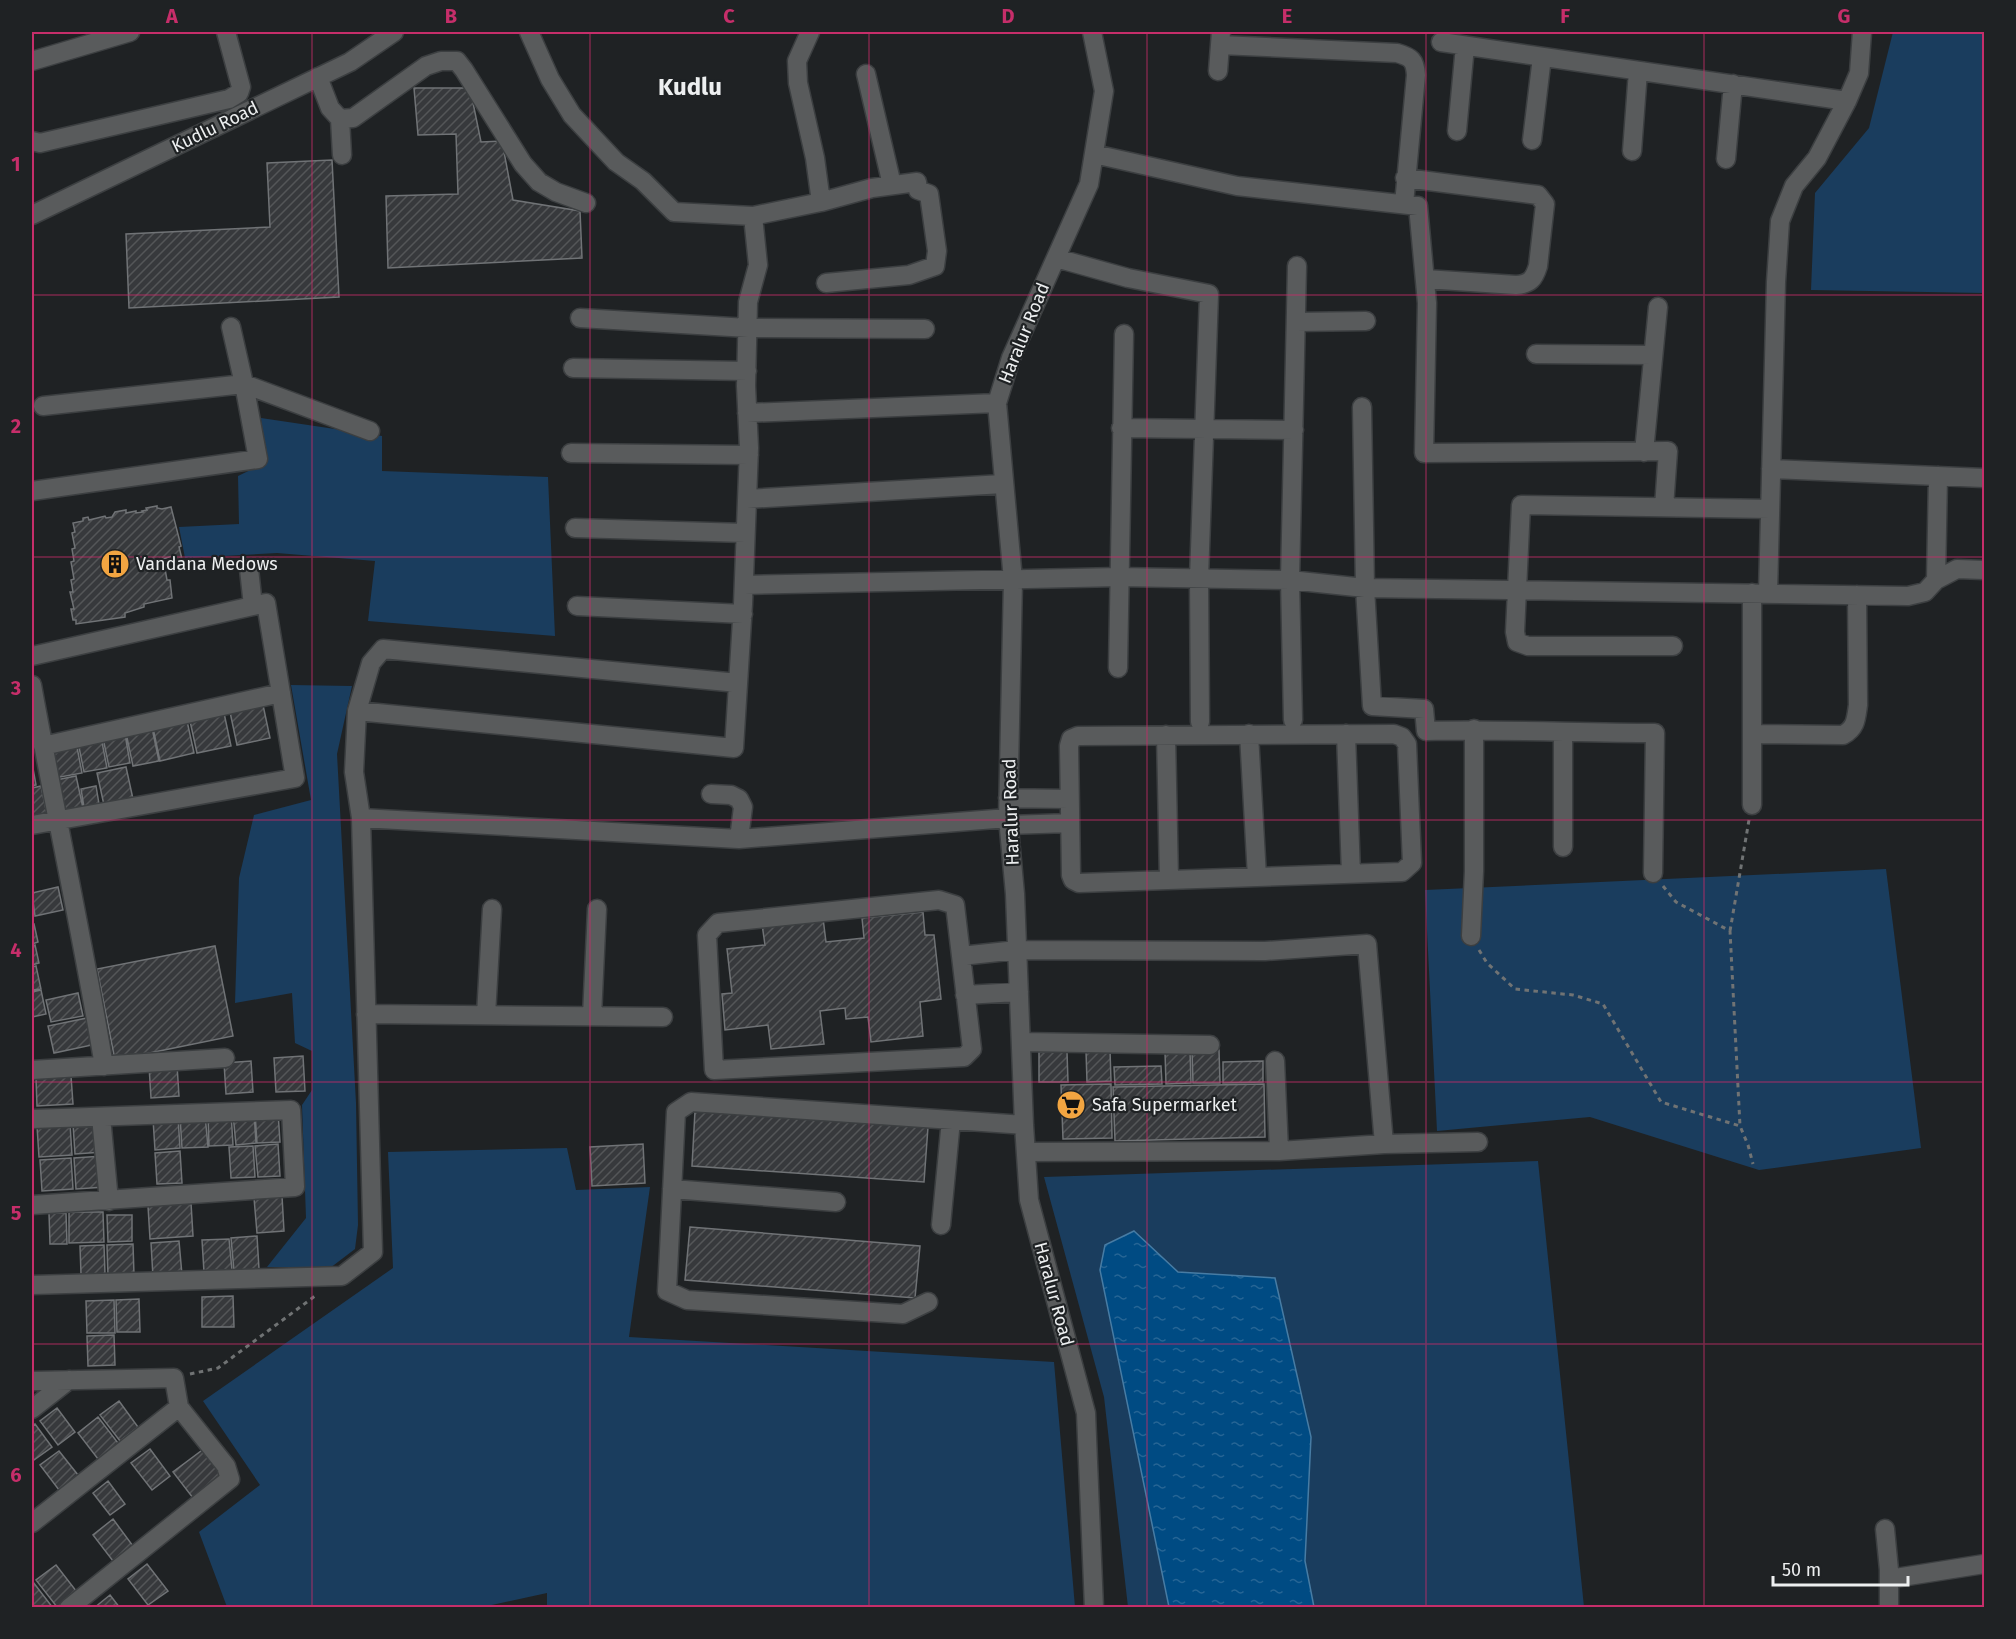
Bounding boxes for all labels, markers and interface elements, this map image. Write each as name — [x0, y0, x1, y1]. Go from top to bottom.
text: A — [165, 4, 179, 28]
text: B — [445, 4, 457, 28]
text: C — [723, 4, 735, 28]
text: D — [1001, 4, 1015, 28]
text: E — [1282, 4, 1292, 28]
text: F — [1560, 4, 1570, 28]
text: G — [1838, 4, 1850, 28]
district label: Kudlu — [658, 73, 722, 101]
street label: Kudlu Road — [168, 97, 262, 157]
text: 1 — [11, 152, 21, 176]
street label: Haralur Road — [994, 279, 1054, 387]
text: 2 — [11, 414, 21, 438]
building icon: Vandana Medows — [99, 548, 131, 580]
place label: Vandana Medows — [136, 553, 278, 575]
text: 3 — [10, 676, 21, 700]
street label: Haralur Road — [998, 758, 1024, 866]
text: 4 — [10, 938, 22, 962]
supermarket icon: Safa Supermarket — [1055, 1089, 1087, 1121]
place label: Safa Supermarket — [1092, 1094, 1238, 1116]
text: 5 — [11, 1201, 22, 1225]
street label: Haralur Road — [1030, 1240, 1078, 1348]
text: 6 — [10, 1463, 22, 1487]
scale bar — [1773, 1549, 1908, 1587]
text: 50 m — [1782, 1559, 1821, 1581]

